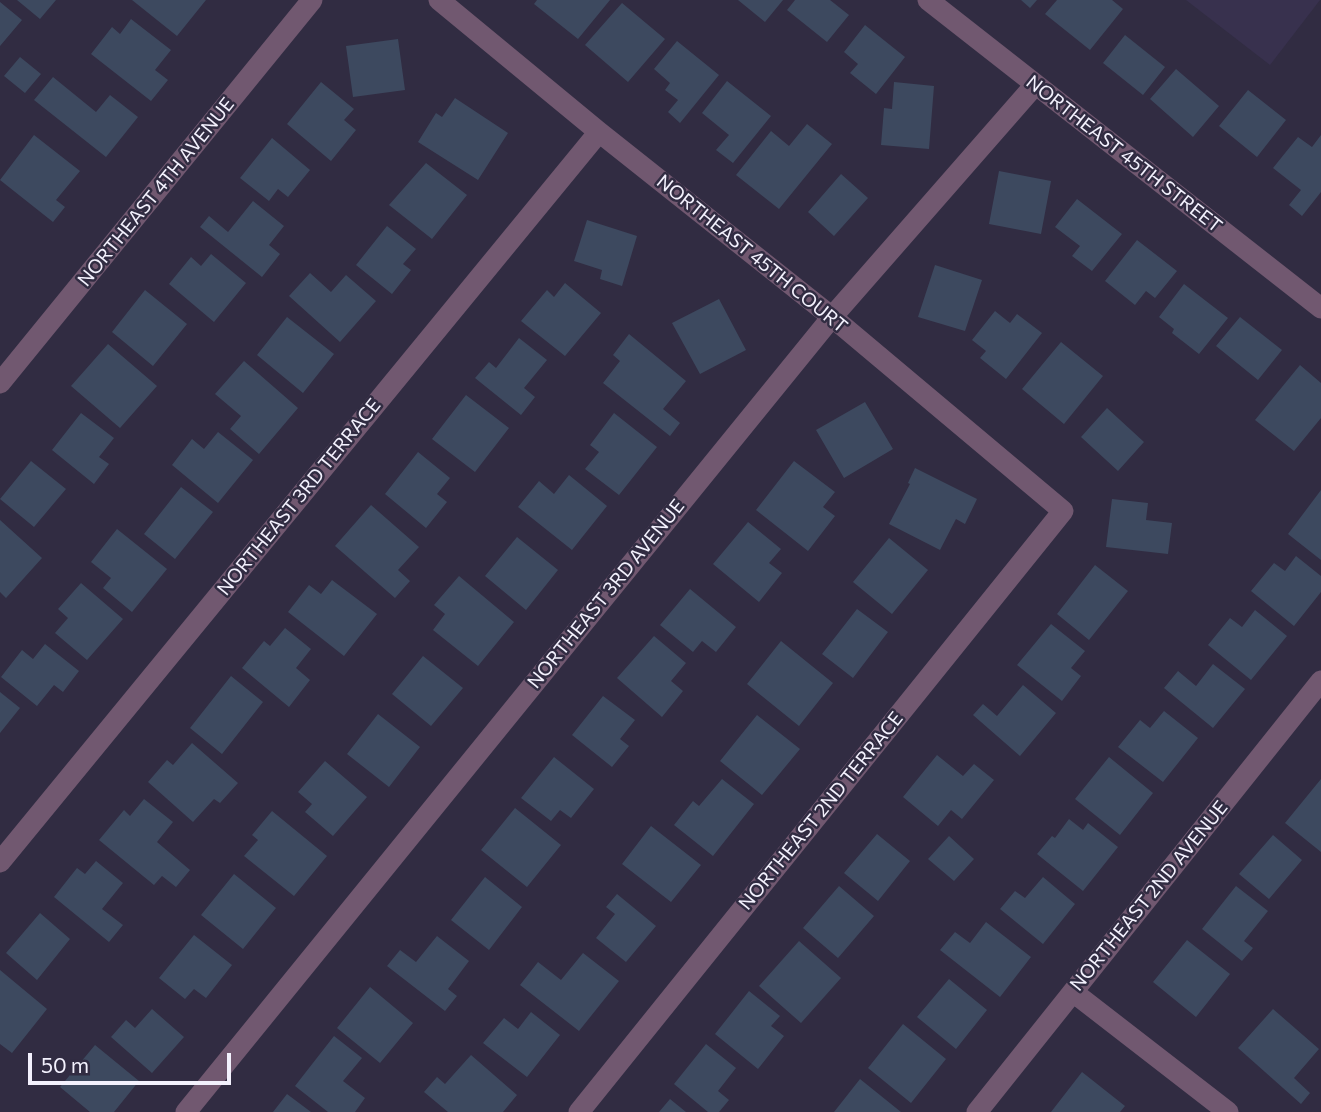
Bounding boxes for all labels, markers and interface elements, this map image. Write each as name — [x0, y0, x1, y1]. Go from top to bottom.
street label: NORTHEAST 45TH STREET — [1022, 70, 1226, 238]
street label: NORTHEAST 4TH AVENUE — [73, 93, 239, 291]
street label: NORTHEAST 45TH COURT — [652, 170, 852, 338]
street label: NORTHEAST 3RD TERRACE — [213, 394, 385, 600]
street label: NORTHEAST 3RD AVENUE — [523, 495, 689, 693]
street label: NORTHEAST 2ND TERRACE — [734, 707, 908, 915]
street label: NORTHEAST 2ND AVENUE — [1065, 796, 1233, 996]
scale bar — [32, 1038, 234, 1082]
text: 50 m — [41, 1052, 89, 1077]

